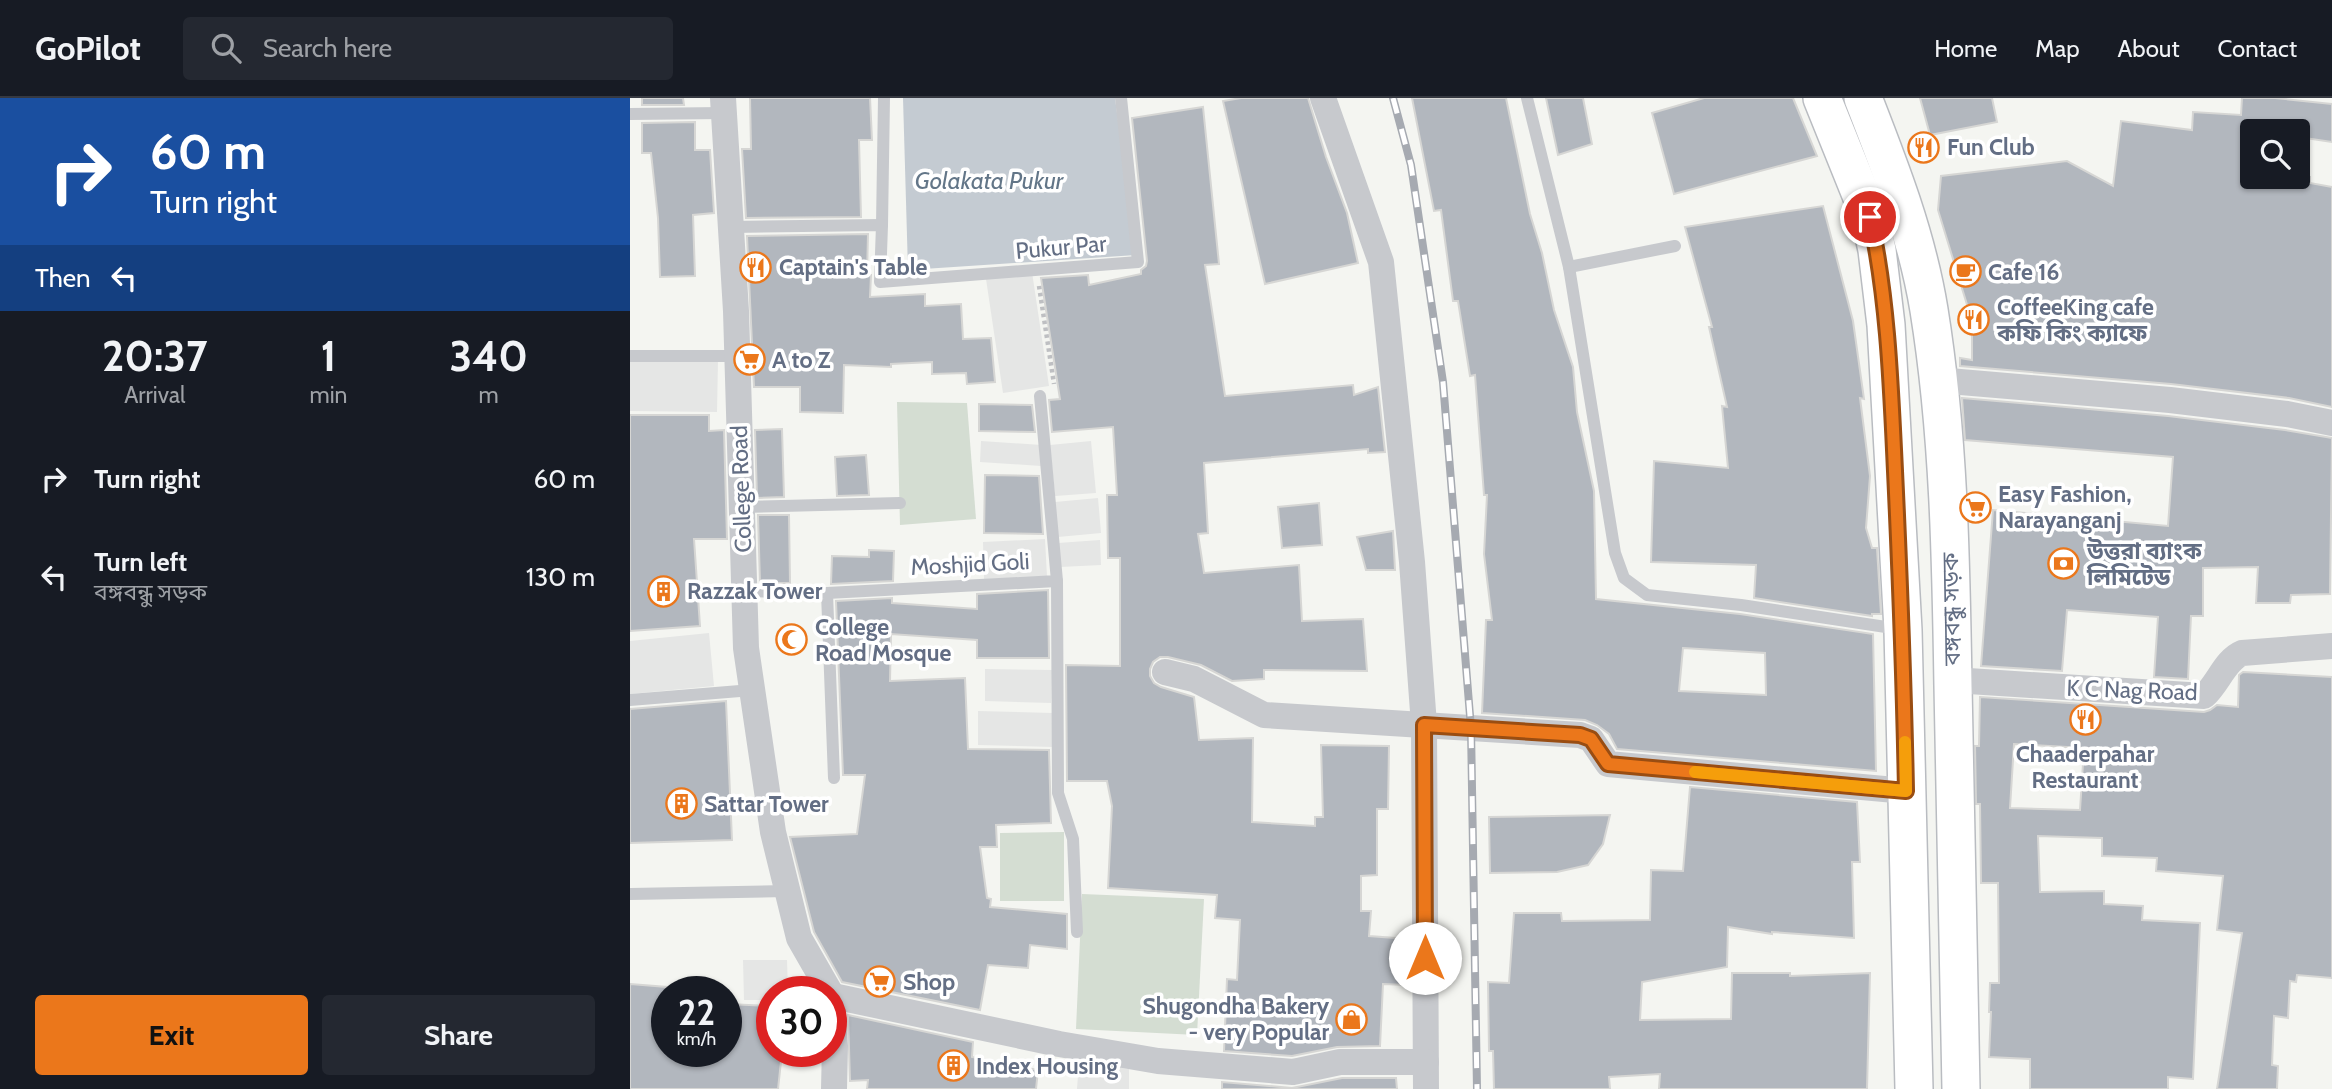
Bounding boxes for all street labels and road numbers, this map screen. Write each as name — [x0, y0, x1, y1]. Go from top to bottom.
street label: Pukur Par — [1014, 229, 1108, 265]
street label: College Road — [725, 425, 757, 553]
street label: Moshjid Goli — [910, 547, 1030, 581]
street label: বঙ্গবন্ধু সড়ক — [1936, 552, 1968, 667]
street label: K C Nag Road — [2066, 674, 2198, 706]

